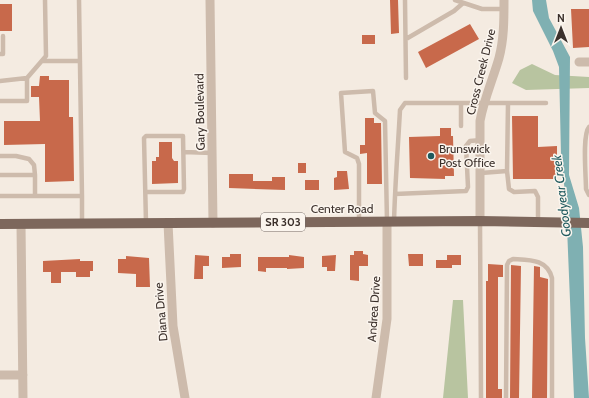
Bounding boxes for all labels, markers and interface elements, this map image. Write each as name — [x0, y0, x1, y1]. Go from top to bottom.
north arrow — [541, 8, 581, 48]
text: N — [557, 11, 565, 25]
street label: Cross Creek Drive — [463, 27, 498, 117]
street label: Gary Boulevard — [191, 73, 208, 151]
place label: Brunswick Post Office — [439, 141, 495, 170]
marker: Brunswick Post Office — [426, 151, 436, 161]
water label: Goodyear Creek — [548, 154, 574, 238]
street label: Center Road — [311, 201, 373, 216]
road number: SR 303 — [261, 213, 305, 231]
street label: Andrea Drive — [364, 276, 383, 342]
street label: Diana Drive — [150, 282, 171, 342]

